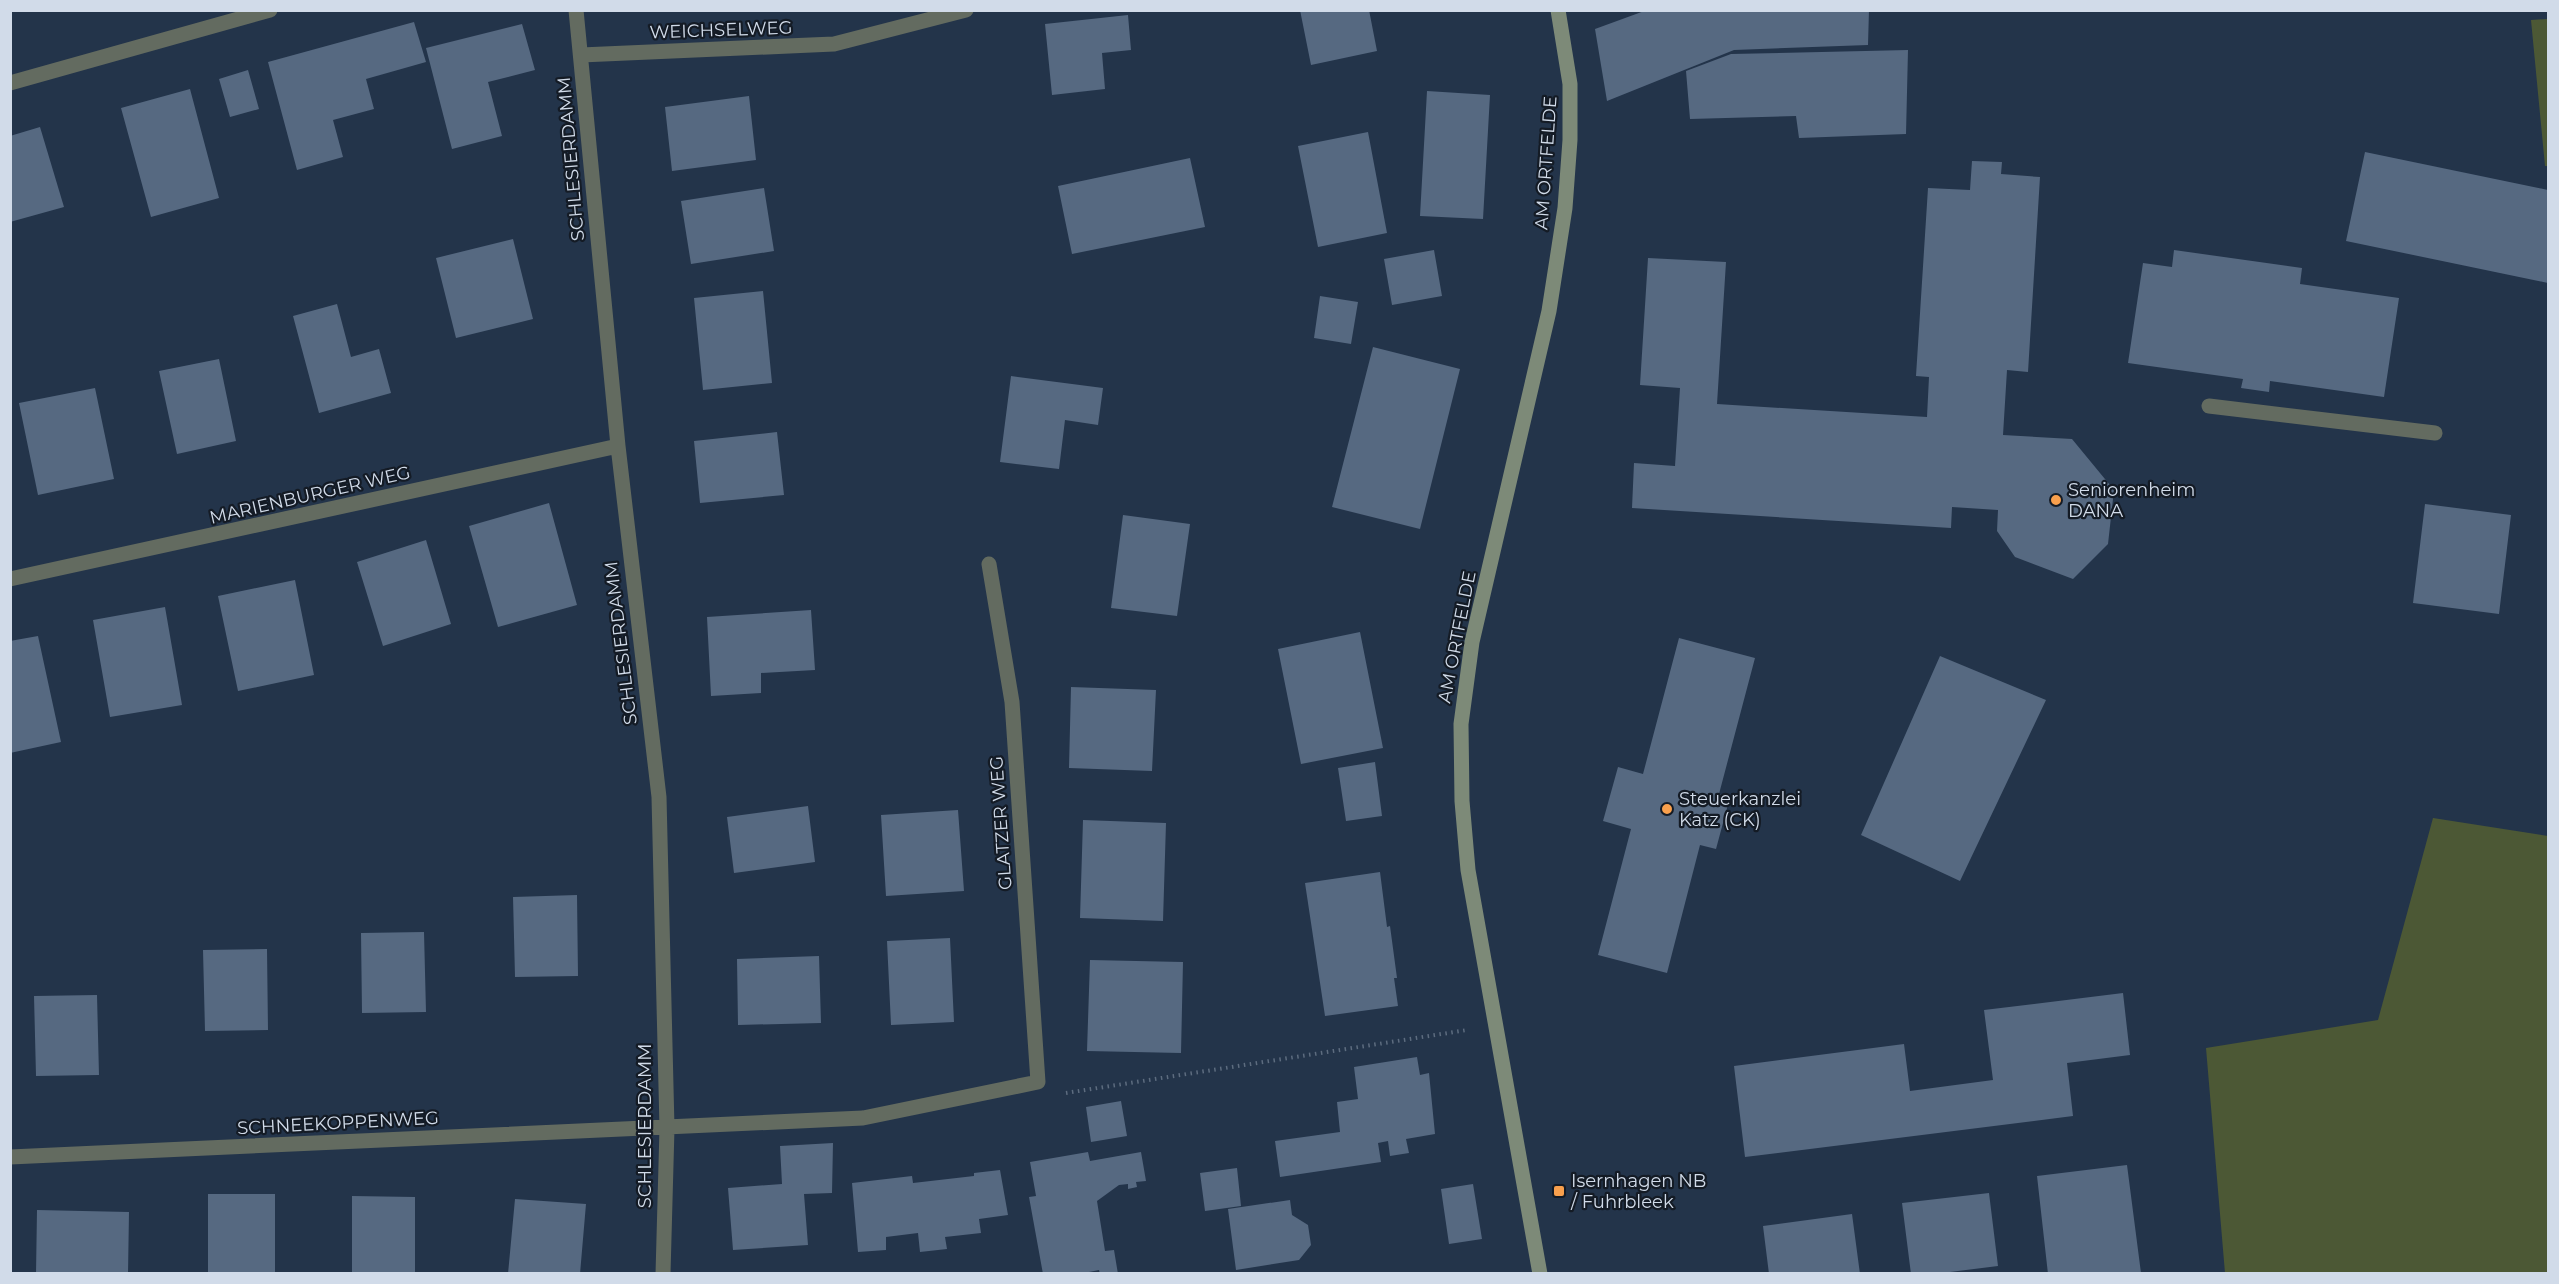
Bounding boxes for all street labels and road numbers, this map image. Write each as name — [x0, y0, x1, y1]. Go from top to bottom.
street label: WEICHSELWEG — [649, 17, 793, 43]
street label: SCHLESIERDAMM — [553, 76, 589, 242]
street label: AM ORTFELDE — [1530, 95, 1562, 231]
street label: MARIENBURGER WEG — [207, 461, 413, 529]
street label: SCHLESIERDAMM — [600, 560, 642, 726]
street label: AM ORTFELDE — [1433, 569, 1481, 705]
street label: GLATZER WEG — [985, 755, 1017, 891]
street label: SCHLESIERDAMM — [634, 1044, 656, 1208]
street label: SCHNEEKOPPENWEG — [237, 1107, 439, 1139]

